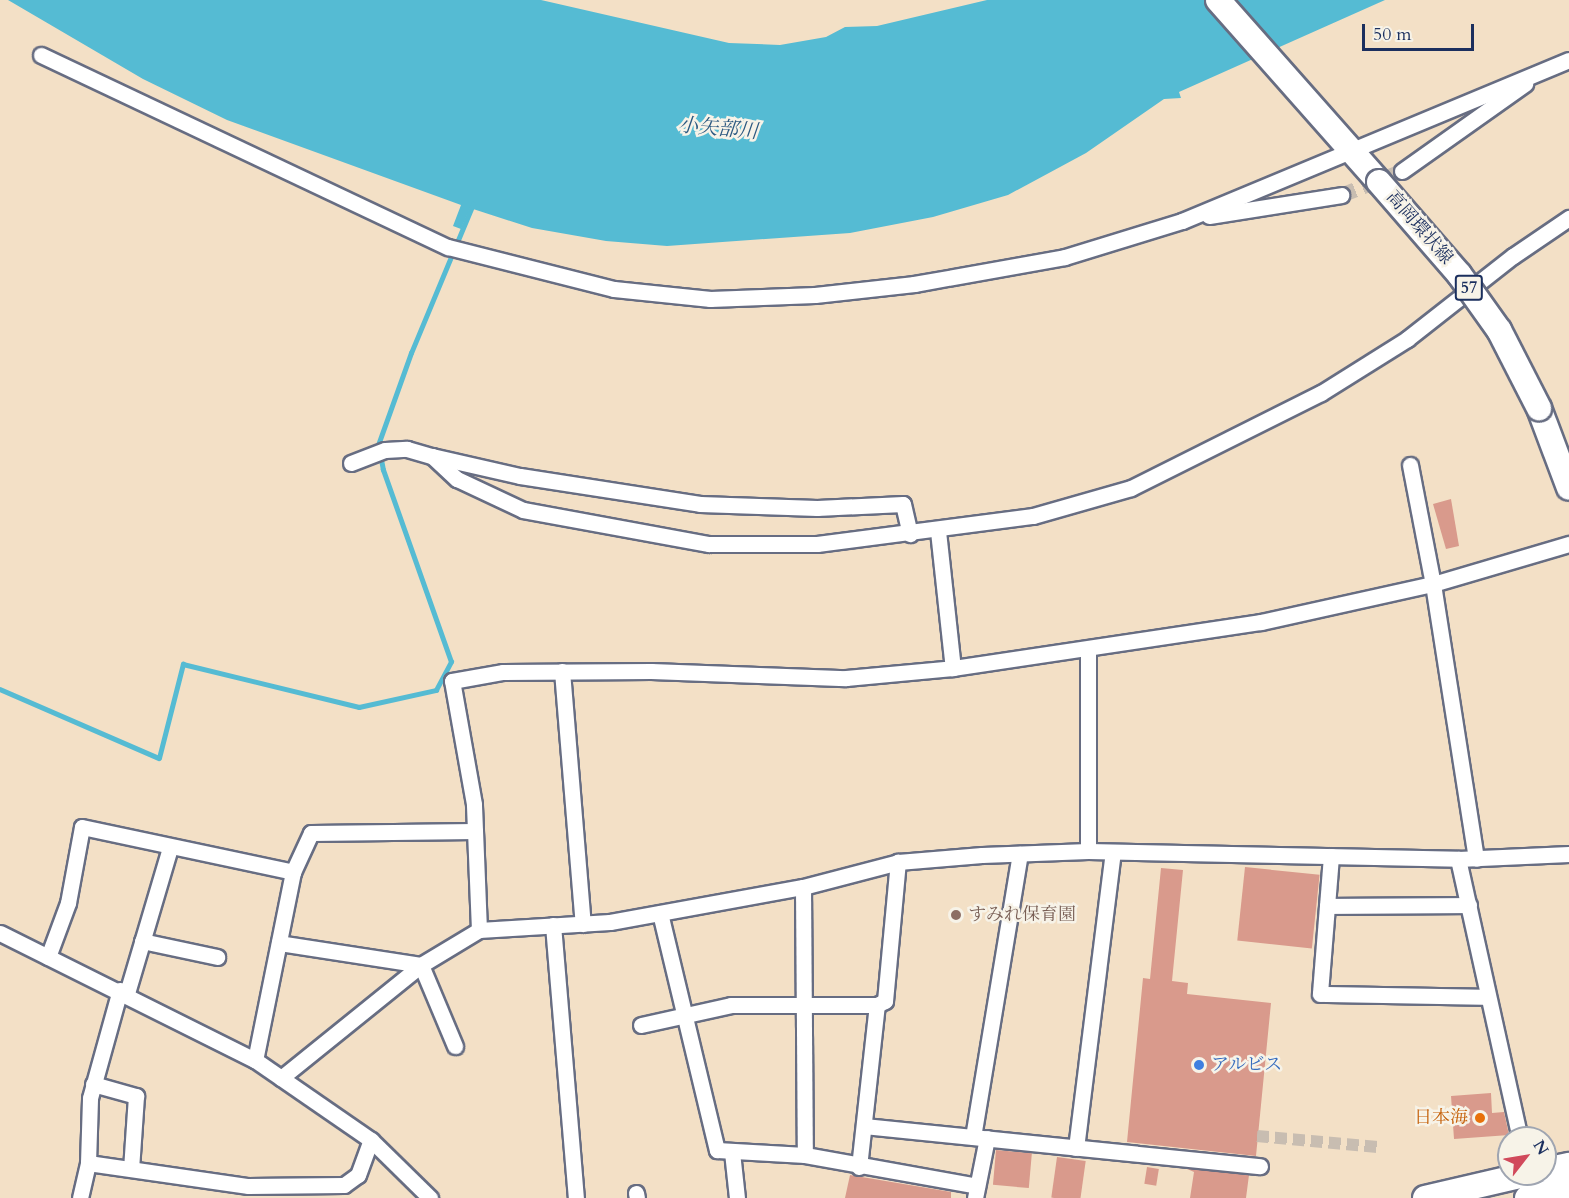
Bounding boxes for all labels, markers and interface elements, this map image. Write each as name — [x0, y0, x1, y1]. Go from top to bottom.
scale bar — [1365, 12, 1478, 50]
text: 50 m — [1373, 22, 1412, 47]
water label: 小矢部川 — [677, 113, 759, 143]
street label: 高岡環状線 — [1381, 187, 1457, 269]
road number: 57 — [1454, 275, 1484, 301]
place label: すみれ保育園 — [968, 904, 1076, 926]
marker: すみれ保育園 — [949, 908, 963, 922]
place label: アルビス — [1211, 1054, 1283, 1076]
marker: アルビス — [1192, 1058, 1206, 1072]
place label: 日本海 — [1414, 1107, 1468, 1129]
marker: 日本海 — [1473, 1111, 1487, 1125]
north arrow — [1497, 1126, 1557, 1186]
text: N — [1528, 1136, 1554, 1159]

